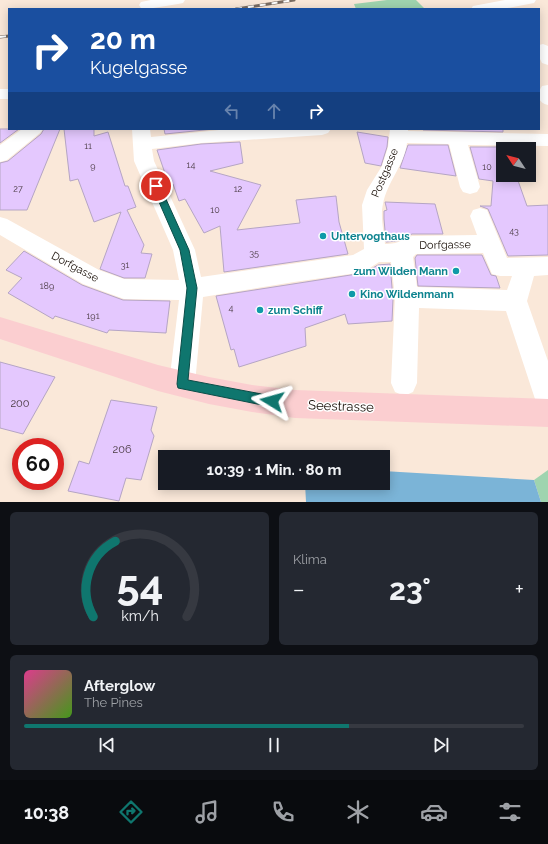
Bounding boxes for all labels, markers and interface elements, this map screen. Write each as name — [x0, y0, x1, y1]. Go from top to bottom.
text: 20 m — [90, 23, 156, 56]
icon: right — [24, 24, 76, 76]
text: Kugelgasse — [90, 57, 187, 78]
icon: left — [221, 100, 243, 122]
icon: ahead — [263, 100, 285, 122]
icon: right — [305, 100, 327, 122]
house number: 11 — [84, 141, 92, 151]
north arrow — [496, 142, 536, 182]
map controls — [496, 142, 536, 182]
street label: Postgasse — [369, 146, 401, 200]
house number: 14 — [187, 160, 195, 170]
house number: 9 — [90, 161, 96, 171]
house number: 10 — [482, 162, 492, 172]
pin — [139, 169, 173, 203]
icon: arrive — [145, 175, 167, 197]
house number: 27 — [13, 184, 23, 194]
house number: 12 — [234, 184, 243, 194]
house number: 10 — [210, 205, 220, 215]
house number: 43 — [509, 226, 519, 236]
place label: Untervogthaus — [331, 230, 410, 243]
marker: Untervogthaus — [318, 231, 328, 241]
street label: Dorfgasse — [419, 238, 471, 252]
house number: 35 — [249, 248, 259, 258]
street label: Dorfgasse — [49, 249, 101, 285]
house number: 31 — [121, 260, 129, 270]
place label: zum Wilden Mann — [353, 265, 448, 278]
marker: zum Wilden Mann — [451, 266, 461, 276]
house number: 189 — [40, 281, 54, 291]
place label: Kino Wildenmann — [360, 288, 454, 301]
marker: Kino Wildenmann — [347, 289, 357, 299]
house number: 4 — [229, 303, 234, 313]
place label: zum Schiff — [268, 304, 323, 317]
marker: zum Schiff — [255, 305, 265, 315]
house number: 191 — [87, 311, 100, 321]
position arrow — [251, 380, 293, 422]
house number: 200 — [10, 397, 30, 410]
street label: Seestrasse — [308, 397, 374, 415]
speed limit sign: 60 — [12, 438, 64, 490]
house number: 206 — [112, 443, 132, 456]
text: 10:39 · 1 Min. · 80 m — [207, 461, 341, 479]
text: Klima — [293, 552, 327, 567]
text: 54 — [116, 560, 163, 609]
text: 23° — [389, 572, 431, 607]
text: − — [293, 576, 305, 602]
text: + — [515, 576, 524, 602]
text: km/h — [121, 607, 158, 623]
text: Afterglow — [84, 677, 155, 695]
text: The Pines — [84, 695, 143, 710]
icon: previous — [96, 734, 118, 756]
icon: pause — [263, 734, 285, 756]
icon: next — [430, 734, 452, 756]
icon: directions — [117, 798, 145, 826]
icon: music — [193, 798, 221, 826]
icon: phone — [269, 798, 297, 826]
icon: climate — [344, 798, 372, 826]
icon: car — [420, 798, 448, 826]
icon: filters — [496, 798, 524, 826]
text: 10:38 — [24, 802, 69, 823]

